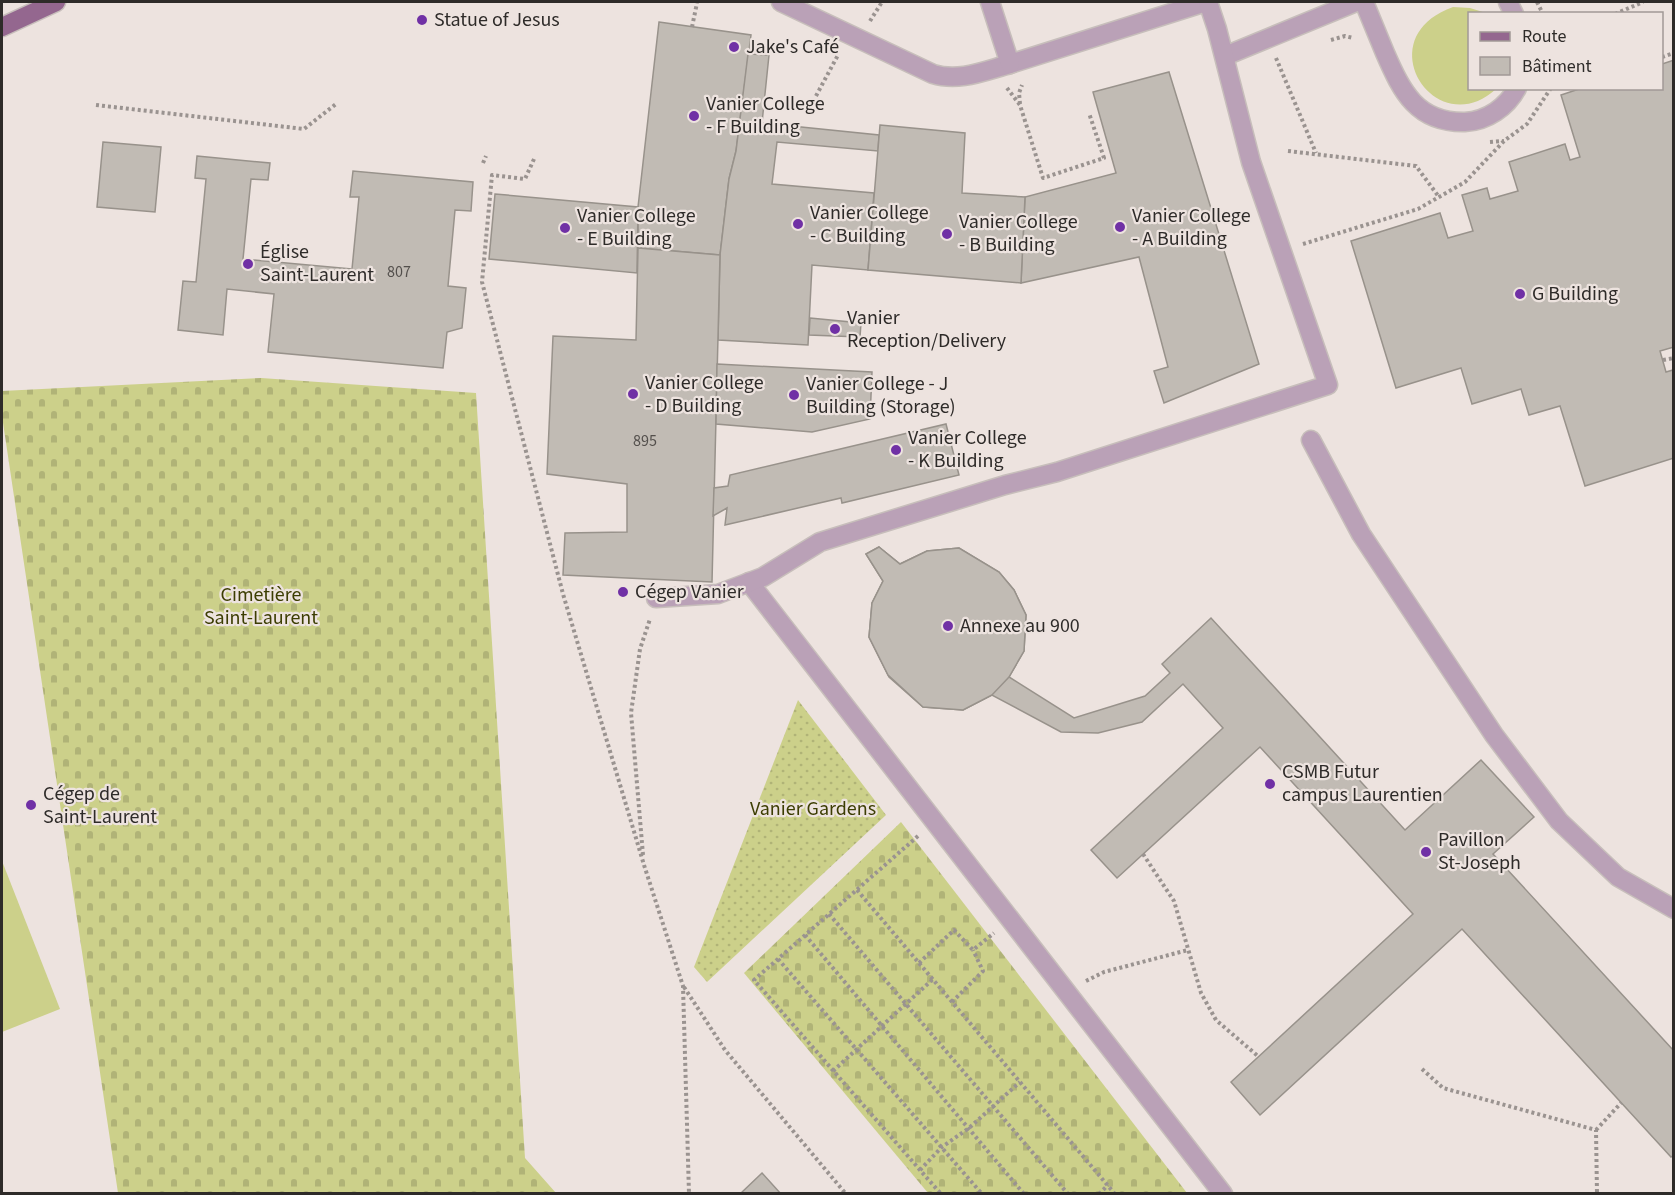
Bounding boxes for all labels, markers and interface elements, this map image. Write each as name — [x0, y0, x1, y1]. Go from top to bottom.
place label: Statue of Jesus — [434, 6, 560, 34]
legend — [1468, 12, 1663, 90]
marker: Statue of Jesus — [415, 13, 429, 27]
text: Route — [1522, 24, 1566, 49]
place label: Jake's Café — [746, 33, 839, 61]
marker: Jake's Café — [727, 40, 741, 54]
text: Bâtiment — [1522, 54, 1592, 79]
place label: Vanier College - F Building — [706, 90, 825, 141]
marker: Vanier College - F Building — [687, 109, 701, 123]
place label: Vanier College - C Building — [810, 199, 929, 250]
place label: Vanier College - E Building — [577, 202, 696, 253]
place label: Vanier College - A Building — [1132, 202, 1251, 253]
place label: Vanier College - B Building — [959, 208, 1078, 259]
marker: Vanier College - C Building — [791, 217, 805, 231]
marker: Vanier College - A Building — [1113, 220, 1127, 234]
marker: Vanier College - E Building — [558, 221, 572, 235]
marker: Vanier College - B Building — [940, 227, 954, 241]
place label: Église Saint-Laurent — [260, 238, 374, 289]
marker: Église Saint-Laurent — [241, 257, 255, 271]
house number: 807 — [387, 261, 411, 283]
place label: G Building — [1532, 280, 1618, 308]
marker: G Building — [1513, 287, 1527, 301]
place label: Vanier Reception/Delivery — [847, 304, 1007, 355]
marker: Vanier Reception/Delivery — [828, 322, 842, 336]
place label: Vanier College - D Building — [645, 369, 764, 420]
place label: Vanier College - J Building (Storage) — [806, 370, 956, 421]
marker: Vanier College - D Building — [626, 387, 640, 401]
marker: Vanier College - J Building (Storage) — [787, 388, 801, 402]
place label: Vanier College - K Building — [908, 424, 1027, 475]
house number: 895 — [633, 430, 657, 452]
marker: Vanier College - K Building — [889, 443, 903, 457]
place label: Cégep Vanier — [635, 578, 744, 606]
park label: Cimetière Saint-Laurent — [204, 581, 318, 632]
marker: Cégep Vanier — [616, 585, 630, 599]
place label: Annexe au 900 — [960, 612, 1080, 640]
marker: Annexe au 900 — [941, 619, 955, 633]
place label: CSMB Futur campus Laurentien — [1282, 758, 1443, 809]
marker: CSMB Futur campus Laurentien — [1263, 777, 1277, 791]
place label: Cégep de Saint-Laurent — [43, 780, 157, 831]
park label: Vanier Gardens — [750, 795, 876, 823]
marker: Cégep de Saint-Laurent — [24, 798, 38, 812]
place label: Pavillon St-Joseph — [1438, 826, 1521, 877]
marker: Pavillon St-Joseph — [1419, 845, 1433, 859]

